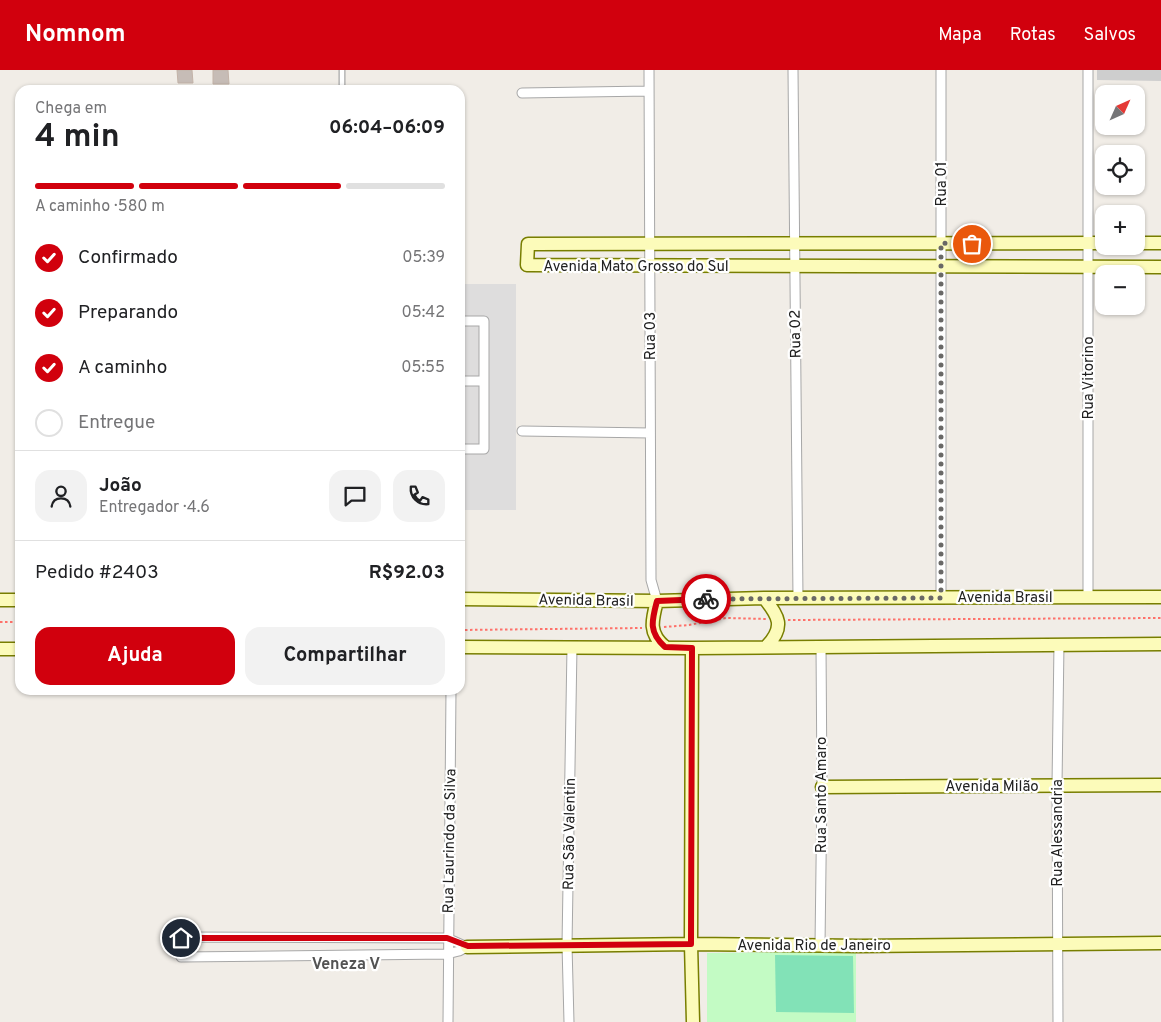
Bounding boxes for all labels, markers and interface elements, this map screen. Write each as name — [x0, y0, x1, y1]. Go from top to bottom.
text: Nomnom — [25, 20, 125, 50]
text: Mapa — [938, 24, 982, 47]
text: Rotas — [1010, 24, 1056, 47]
text: Salvos — [1084, 24, 1136, 47]
north arrow — [1095, 85, 1145, 135]
map controls — [1095, 85, 1145, 315]
text: Chega em — [35, 99, 107, 119]
text: 06:04–06:09 — [329, 116, 445, 140]
text: 4 min — [35, 118, 120, 158]
button: locate — [1095, 145, 1145, 195]
street label: Rua 01 — [933, 162, 952, 206]
text: A caminho · 580 m — [35, 197, 165, 217]
button: + — [1095, 205, 1145, 255]
pin — [951, 223, 993, 265]
icon: bag — [958, 230, 986, 258]
icon: check — [35, 244, 63, 272]
text: Confirmado — [78, 246, 178, 270]
text: 05:39 — [402, 248, 445, 268]
street label: Avenida Mato Grosso do Sul — [543, 258, 729, 277]
button: − — [1095, 265, 1145, 315]
icon: check — [35, 299, 63, 327]
text: Preparando — [78, 301, 178, 325]
text: 05:42 — [401, 303, 445, 323]
street label: Rua 02 — [787, 310, 806, 358]
street label: Rua 03 — [642, 312, 661, 360]
street label: Rua Vitorino — [1080, 336, 1099, 420]
icon: check — [35, 354, 63, 382]
text: A caminho — [78, 356, 167, 380]
text: 05:55 — [401, 358, 445, 378]
text: Entregue — [78, 411, 155, 435]
button: person — [35, 470, 87, 522]
button: chat — [329, 470, 381, 522]
button: phone — [393, 470, 445, 522]
text: João — [99, 474, 142, 498]
text: Entregador · 4.6 — [99, 498, 210, 518]
text: Pedido #2403 — [35, 561, 159, 585]
text: R$92.03 — [369, 561, 445, 585]
courier — [681, 574, 731, 624]
icon: bike — [692, 585, 720, 613]
street label: Avenida Brasil — [957, 589, 1053, 608]
street label: Avenida Brasil — [538, 591, 634, 612]
button: Ajuda — [35, 627, 235, 685]
button: Compartilhar — [245, 627, 445, 685]
street label: Rua Santo Amaro — [813, 737, 832, 853]
street label: Rua Laurindo da Silva — [440, 768, 461, 914]
street label: Rua São Valentin — [560, 778, 581, 890]
street label: Avenida Milão — [945, 778, 1039, 797]
street label: Rua Alessandria — [1049, 779, 1068, 887]
pin — [160, 917, 202, 959]
icon: home — [167, 924, 195, 952]
street label: Avenida Rio de Janeiro — [737, 937, 891, 956]
district label: Veneza V — [312, 955, 380, 975]

